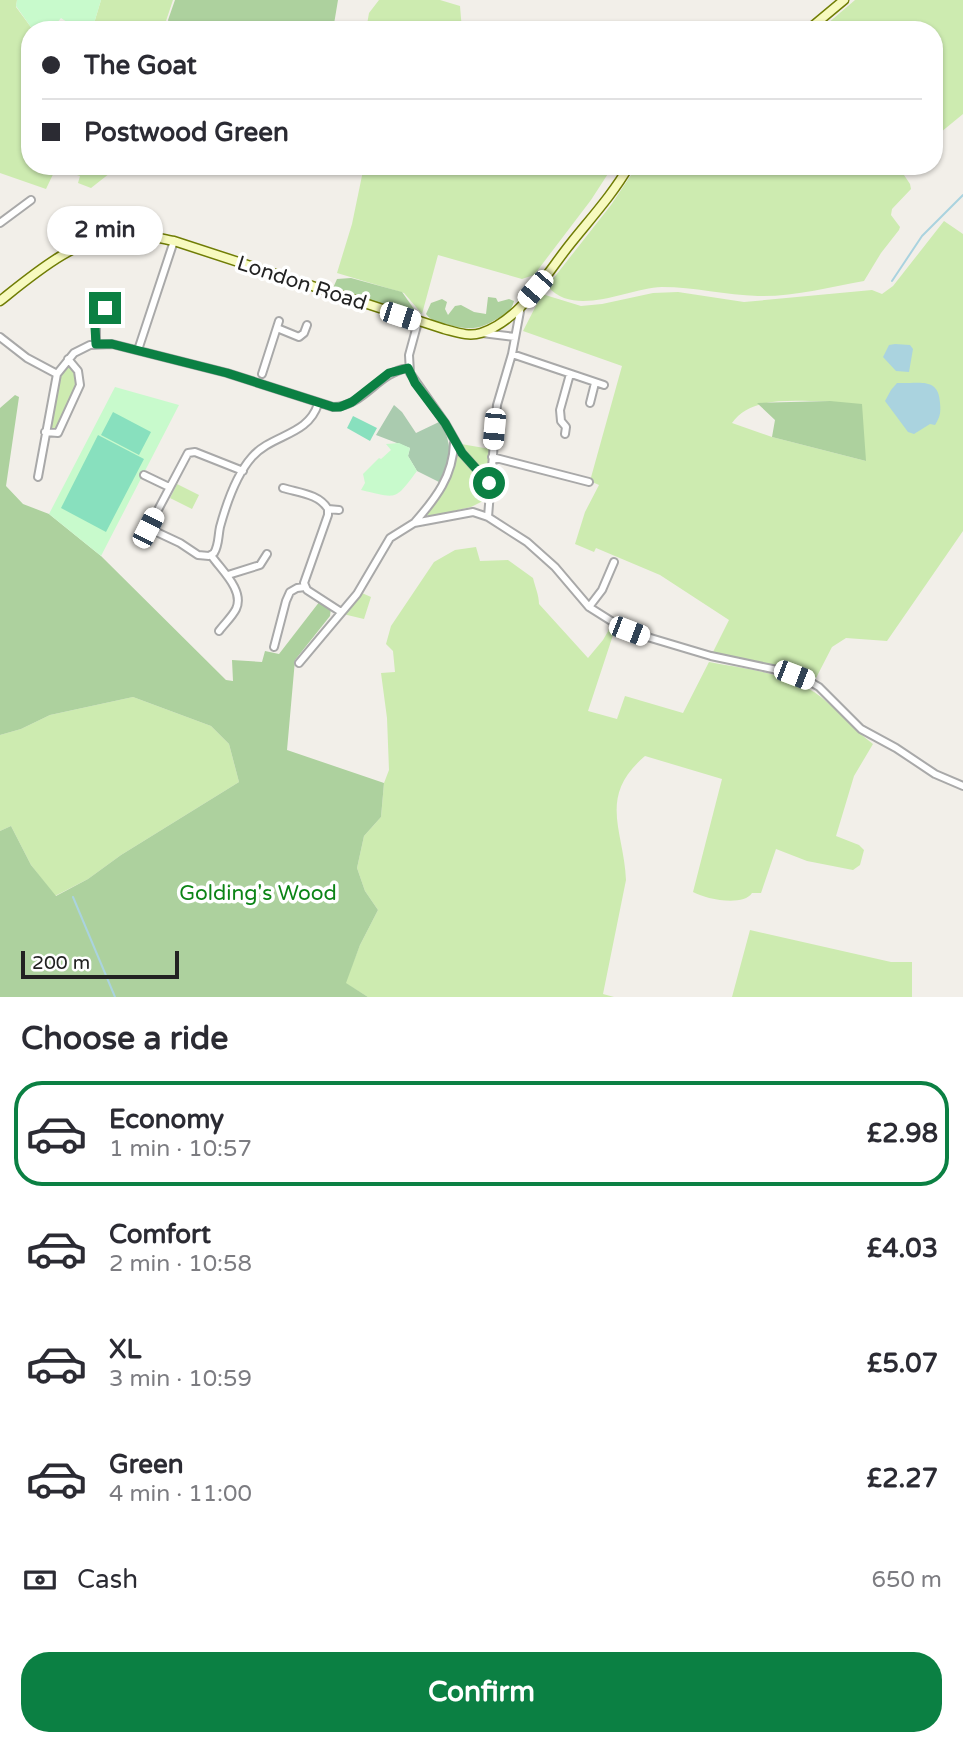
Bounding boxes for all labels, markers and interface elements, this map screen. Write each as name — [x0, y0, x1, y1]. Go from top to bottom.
text: The Goat — [84, 50, 197, 81]
text: Postwood Green — [84, 117, 289, 148]
callout: 2 min — [47, 206, 163, 256]
text: 2 min — [74, 216, 136, 244]
street label: London Road — [234, 251, 370, 316]
car — [514, 266, 557, 312]
route end — [89, 292, 121, 324]
car — [377, 300, 424, 332]
car — [482, 407, 507, 451]
route start — [473, 467, 505, 499]
car — [130, 505, 167, 551]
car — [606, 614, 653, 648]
car — [771, 658, 818, 692]
park label: Golding's Wood — [179, 881, 337, 906]
scale bar — [21, 948, 178, 980]
text: 200 m — [32, 952, 90, 974]
text: Choose a ride — [21, 1020, 228, 1058]
icon: car — [25, 1102, 88, 1165]
text: Economy — [109, 1104, 224, 1135]
text: £2.98 — [867, 1118, 938, 1149]
text: 1 min · 10:57 — [109, 1135, 252, 1163]
icon: car — [25, 1217, 88, 1280]
text: Comfort — [109, 1219, 211, 1250]
text: £4.03 — [867, 1233, 938, 1264]
text: 2 min · 10:58 — [109, 1250, 252, 1278]
icon: car — [25, 1332, 88, 1395]
text: XL — [109, 1334, 141, 1365]
text: £5.07 — [867, 1348, 938, 1379]
text: 3 min · 10:59 — [109, 1365, 252, 1393]
icon: car — [25, 1447, 88, 1510]
text: Green — [109, 1449, 184, 1480]
text: £2.27 — [867, 1463, 938, 1494]
text: 4 min · 11:00 — [109, 1480, 252, 1508]
icon: cash — [21, 1561, 59, 1599]
text: Cash — [77, 1564, 138, 1595]
text: 650 m — [872, 1566, 942, 1594]
button: Confirm — [21, 1652, 942, 1732]

